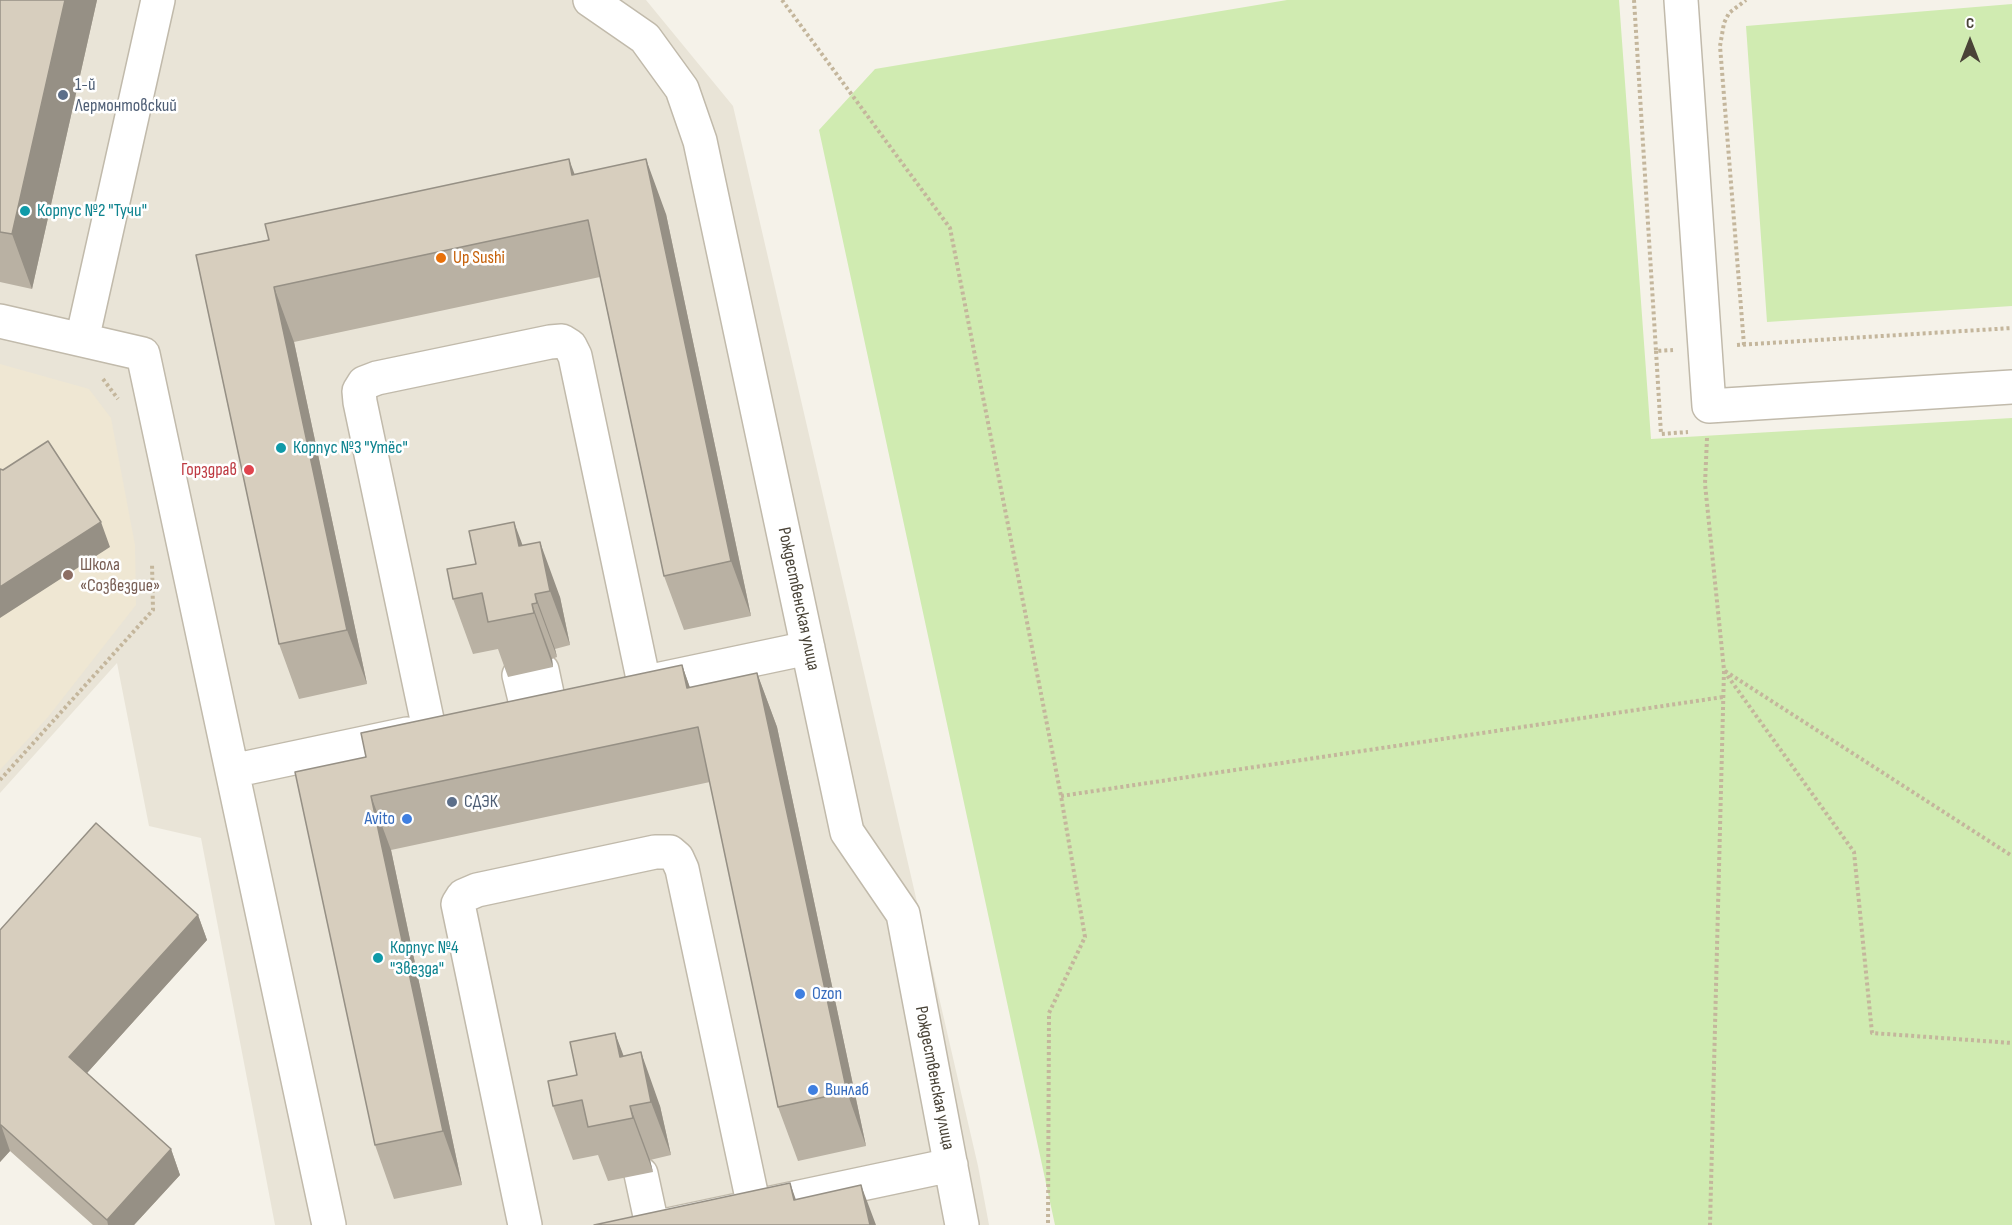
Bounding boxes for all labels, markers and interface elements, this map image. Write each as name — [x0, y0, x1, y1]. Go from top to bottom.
north arrow — [1940, 12, 2000, 72]
text: С — [1966, 14, 1974, 33]
place label: 1-й Лермонтовский — [75, 74, 177, 116]
marker: 1-й Лермонтовский — [56, 88, 70, 102]
place label: Корпус №2 "Тучи" — [37, 200, 147, 222]
marker: Корпус №2 "Тучи" — [18, 204, 32, 218]
place label: Up Sushi — [453, 247, 505, 269]
marker: Up Sushi — [434, 251, 448, 265]
place label: Корпус №3 "Утёс" — [293, 437, 408, 459]
marker: Корпус №3 "Утёс" — [274, 441, 288, 455]
place label: Горздрав — [181, 459, 237, 481]
marker: Горздрав — [242, 463, 256, 477]
street label: Рождественская улица — [772, 525, 824, 673]
place label: Школа «Созвездие» — [80, 554, 160, 596]
marker: Школа «Созвездие» — [61, 568, 75, 582]
place label: СДЭК — [464, 791, 498, 813]
marker: СДЭК — [445, 795, 459, 809]
place label: Avito — [364, 808, 395, 830]
marker: Avito — [400, 812, 414, 826]
place label: Корпус №4 "Звезда" — [390, 937, 458, 980]
marker: Корпус №4 "Звезда" — [371, 951, 385, 965]
place label: Ozon — [812, 983, 842, 1005]
marker: Ozon — [793, 987, 807, 1001]
street label: Рождественская улица — [909, 1004, 959, 1152]
place label: Винлаб — [825, 1079, 869, 1101]
marker: Винлаб — [806, 1083, 820, 1097]

